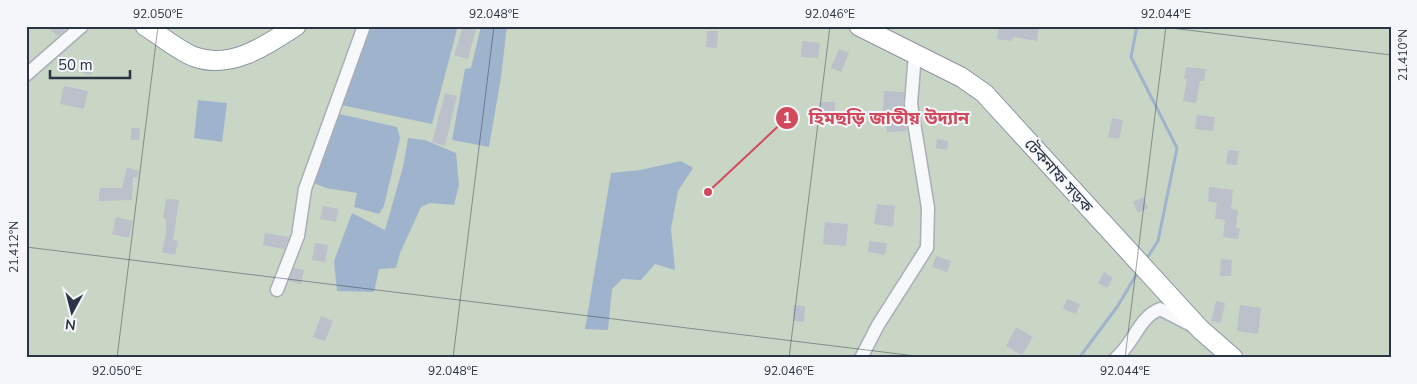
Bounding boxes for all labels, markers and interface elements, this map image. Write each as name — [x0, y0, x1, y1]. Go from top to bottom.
text: 92.050°E — [133, 6, 183, 22]
text: 92.048°E — [469, 6, 519, 22]
text: 92.046°E — [805, 6, 855, 22]
text: 92.044°E — [1141, 6, 1191, 22]
text: 21.410°N — [1395, 29, 1411, 81]
scale bar — [50, 48, 130, 80]
text: 50 m — [58, 55, 93, 75]
callout: হিমছড়ি জাতীয় উদ্যান — [774, 101, 980, 134]
text: হিমছড়ি জাতীয় উদ্যান — [808, 106, 970, 130]
text: 1 — [782, 108, 792, 128]
street label: টেকনাফ সড়ক — [1019, 134, 1098, 218]
text: 21.412°N — [6, 221, 22, 273]
north arrow — [48, 286, 98, 336]
text: N — [64, 314, 77, 334]
text: 92.050°E — [92, 363, 142, 379]
text: 92.048°E — [428, 363, 478, 379]
text: 92.046°E — [764, 363, 814, 379]
text: 92.044°E — [1100, 363, 1150, 379]

